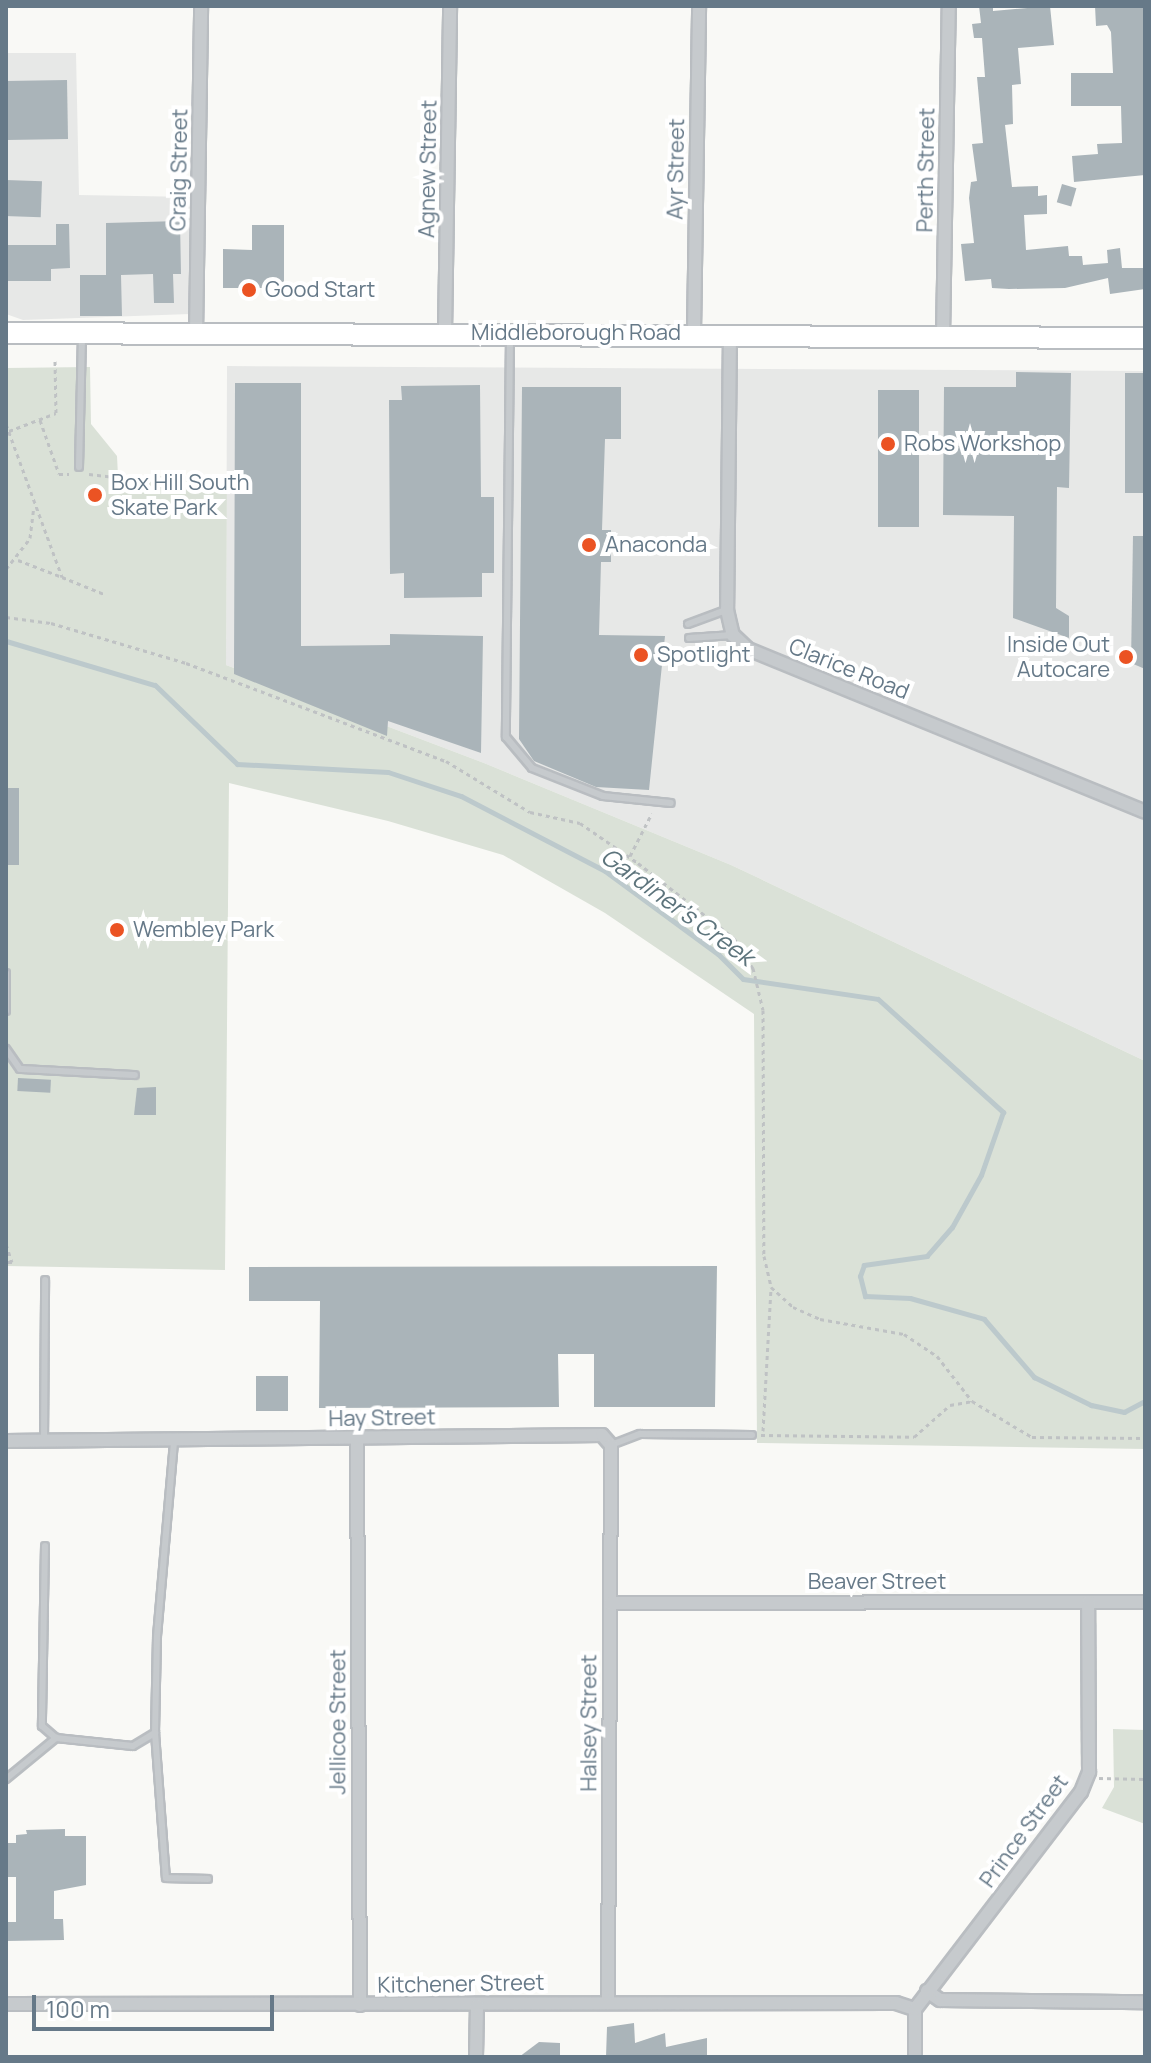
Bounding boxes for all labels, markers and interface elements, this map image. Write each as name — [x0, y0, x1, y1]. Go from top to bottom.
street label: Agnew Street — [414, 100, 442, 238]
street label: Perth Street — [912, 107, 940, 233]
street label: Craig Street — [165, 108, 193, 232]
street label: Ayr Street — [662, 118, 690, 220]
place label: Good Start — [265, 277, 375, 303]
marker: Good Start — [240, 281, 258, 299]
street label: Middleborough Road — [471, 320, 681, 346]
place label: Robs Workshop — [904, 431, 1061, 457]
marker: Robs Workshop — [879, 435, 897, 453]
place label: Box Hill South Skate Park — [111, 469, 250, 520]
marker: Box Hill South Skate Park — [86, 486, 104, 504]
place label: Anaconda — [605, 532, 707, 558]
marker: Anaconda — [580, 536, 598, 554]
place label: Inside Out Autocare — [1007, 631, 1110, 682]
street label: Clarice Road — [785, 633, 913, 705]
place label: Spotlight — [657, 642, 751, 668]
marker: Spotlight — [632, 646, 650, 664]
marker: Inside Out Autocare — [1117, 648, 1135, 666]
water label: Gardiner's Creek — [596, 841, 760, 971]
place label: Wembley Park — [133, 917, 274, 943]
marker: Wembley Park — [108, 921, 126, 939]
street label: Hay Street — [328, 1404, 436, 1432]
street label: Beaver Street — [808, 1569, 946, 1595]
street label: Jellicoe Street — [325, 1649, 351, 1795]
street label: Halsey Street — [576, 1654, 602, 1792]
street label: Prince Street — [974, 1769, 1074, 1893]
street label: Kitchener Street — [377, 1969, 545, 1999]
scale bar — [36, 1979, 278, 2029]
text: 100 m — [46, 1992, 110, 2025]

